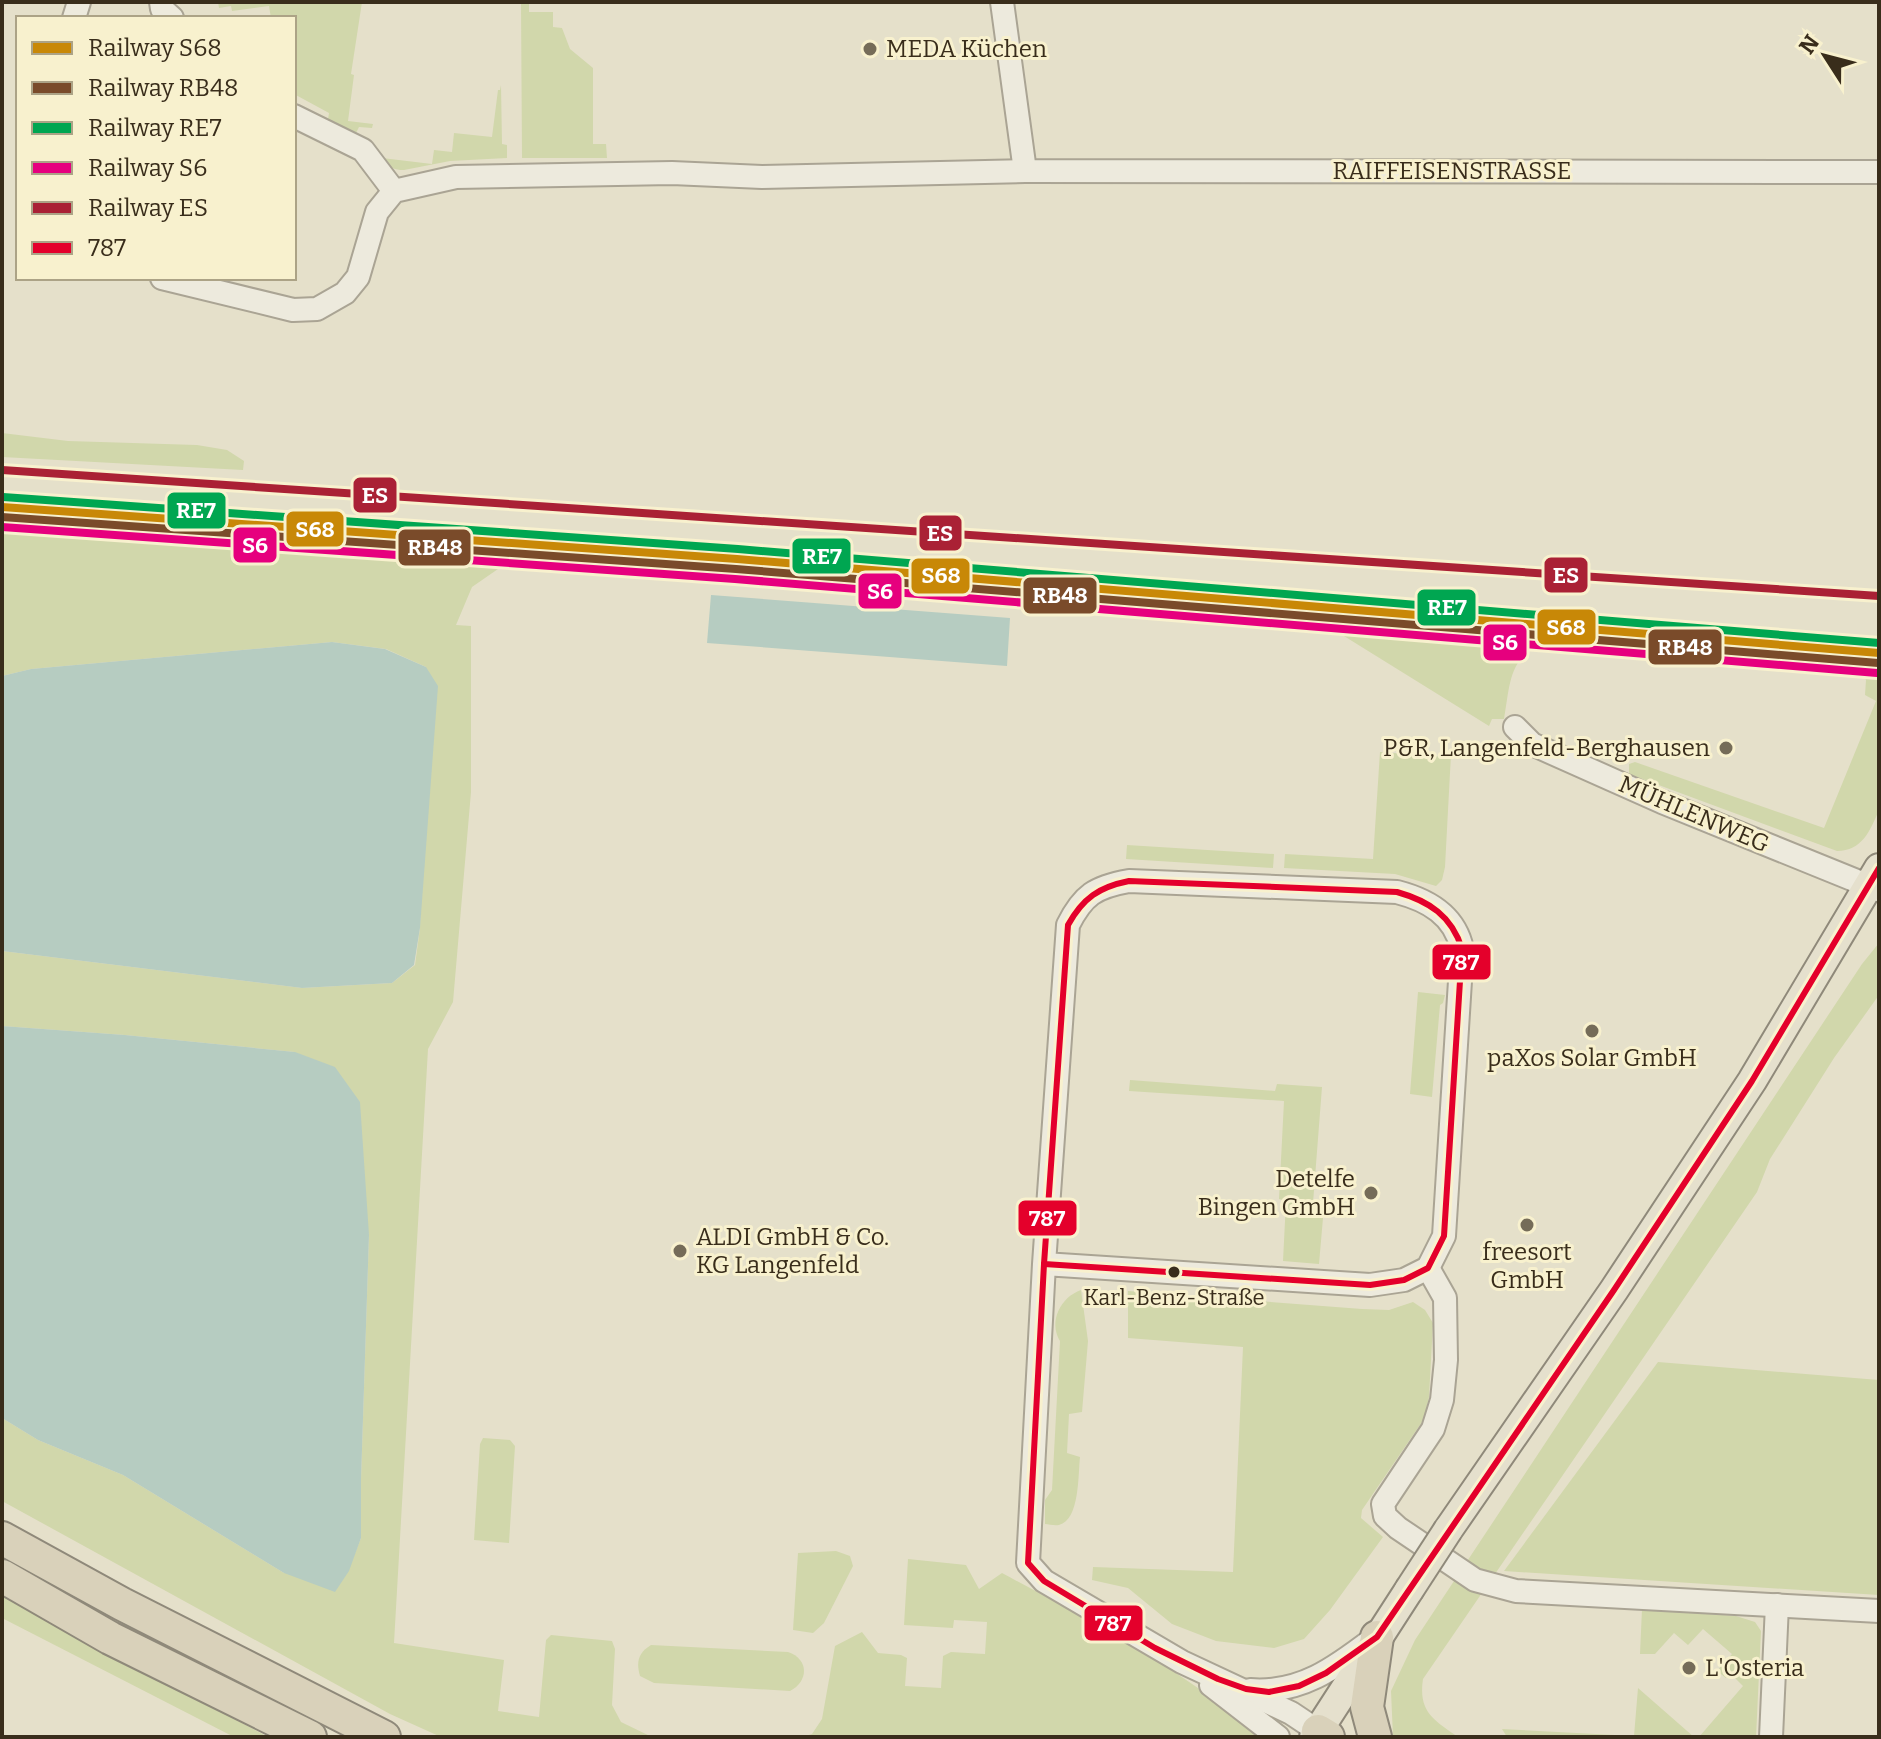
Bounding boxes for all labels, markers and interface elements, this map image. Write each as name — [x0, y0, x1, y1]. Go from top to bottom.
legend — [16, 16, 296, 280]
north arrow — [1785, 16, 1865, 96]
text: N — [1793, 30, 1825, 59]
text: Railway S68 — [88, 34, 222, 62]
place label: MEDA Küchen — [886, 35, 1047, 63]
marker: MEDA Küchen — [861, 40, 879, 58]
text: Railway RB48 — [88, 74, 238, 102]
text: Railway RE7 — [88, 114, 222, 142]
text: Railway S6 — [88, 154, 207, 182]
street label: RAIFFEISENSTRASSE — [1333, 157, 1571, 185]
text: Railway ES — [88, 194, 208, 222]
text: 787 — [88, 234, 126, 262]
line badge: ES — [352, 476, 398, 514]
text: ES — [362, 482, 388, 509]
line badge: RE7 — [166, 491, 227, 530]
text: RE7 — [176, 497, 216, 524]
line badge: S68 — [285, 510, 345, 548]
line badge: ES — [918, 514, 963, 552]
text: S68 — [295, 516, 335, 543]
text: ES — [927, 520, 953, 547]
line badge: S6 — [232, 526, 278, 564]
line badge: RB48 — [397, 528, 472, 567]
text: S6 — [242, 532, 268, 559]
text: RB48 — [407, 534, 463, 561]
line badge: RE7 — [791, 537, 852, 575]
text: RE7 — [802, 543, 842, 570]
line badge: ES — [1543, 556, 1589, 594]
line badge: S68 — [910, 557, 971, 595]
text: S68 — [921, 562, 961, 589]
text: ES — [1553, 562, 1579, 589]
line badge: S6 — [857, 572, 903, 610]
line badge: RB48 — [1022, 576, 1098, 615]
text: S6 — [867, 578, 893, 605]
text: RB48 — [1032, 582, 1088, 609]
line badge: RE7 — [1416, 588, 1477, 627]
text: RE7 — [1427, 594, 1467, 621]
line badge: S68 — [1536, 608, 1597, 646]
text: S68 — [1546, 614, 1586, 641]
line badge: S6 — [1482, 623, 1528, 662]
line badge: RB48 — [1647, 628, 1723, 666]
text: S6 — [1492, 629, 1518, 656]
text: RB48 — [1657, 634, 1713, 661]
place label: P&R, Langenfeld-Berghausen — [1383, 734, 1710, 762]
marker: P&R, Langenfeld-Berghausen — [1717, 739, 1735, 757]
street label: MÜHLENWEG — [1615, 770, 1773, 858]
line badge: 787 — [1431, 943, 1492, 981]
text: 787 — [1443, 949, 1479, 976]
marker: paXos Solar GmbH — [1583, 1022, 1601, 1040]
place label: paXos Solar GmbH — [1487, 1044, 1697, 1072]
place label: Detelfe Bingen GmbH — [1198, 1165, 1355, 1221]
marker: Detelfe Bingen GmbH — [1362, 1184, 1380, 1202]
line badge: 787 — [1017, 1199, 1078, 1237]
text: 787 — [1029, 1205, 1065, 1232]
marker: freesort GmbH — [1518, 1216, 1536, 1234]
place label: ALDI GmbH & Co. KG Langenfeld — [696, 1223, 889, 1279]
place label: freesort GmbH — [1482, 1238, 1572, 1294]
marker: ALDI GmbH & Co. KG Langenfeld — [671, 1242, 689, 1260]
marker: Karl-Benz-Straße — [1166, 1264, 1182, 1280]
place label: Karl-Benz-Straße — [1084, 1284, 1264, 1311]
line badge: 787 — [1083, 1604, 1144, 1642]
text: 787 — [1095, 1610, 1131, 1637]
place label: L'Osteria — [1705, 1654, 1804, 1682]
marker: L'Osteria — [1680, 1659, 1698, 1677]

